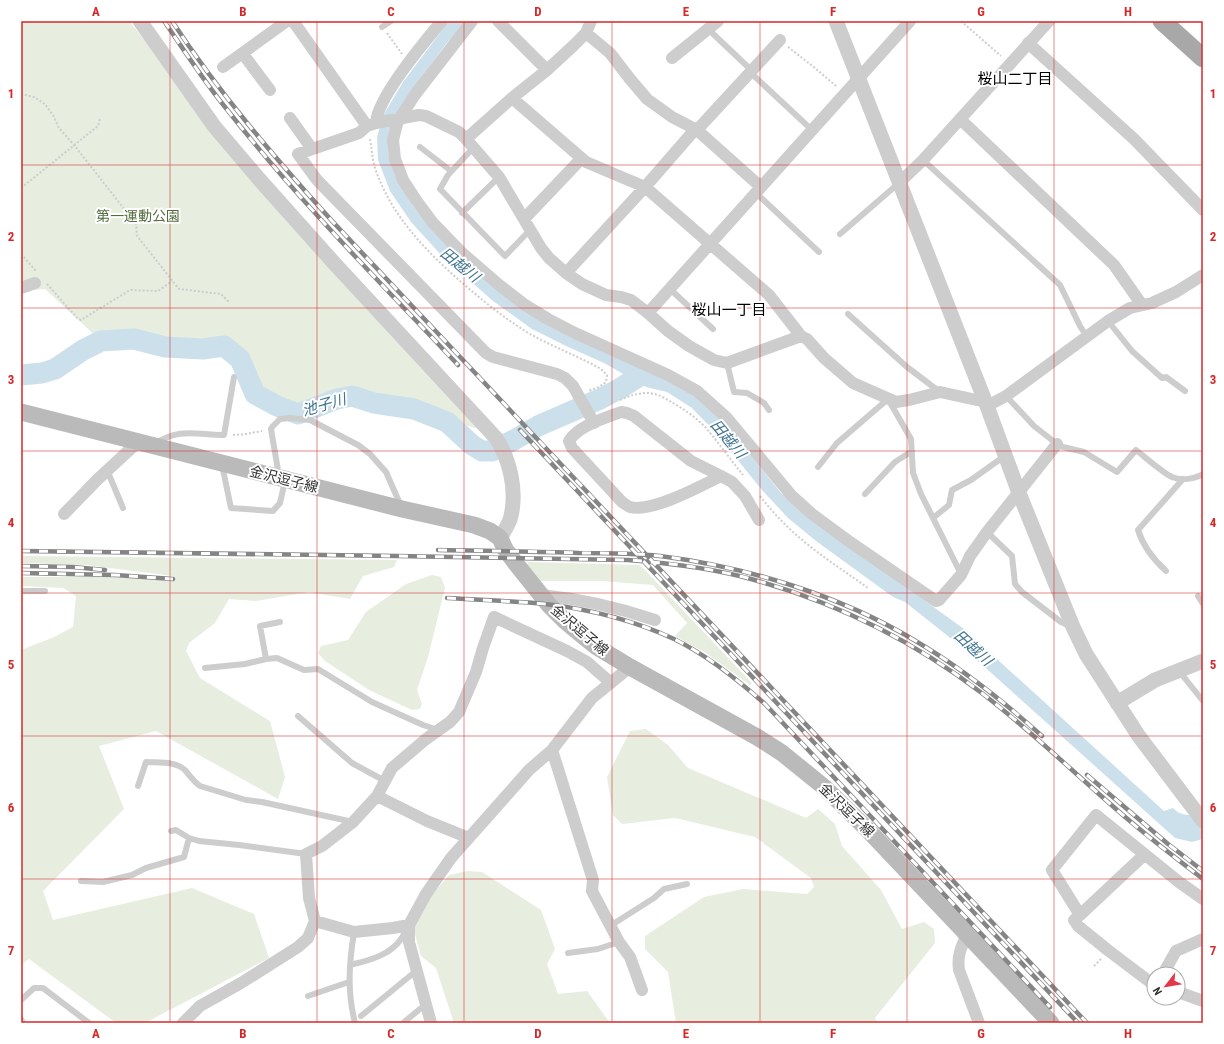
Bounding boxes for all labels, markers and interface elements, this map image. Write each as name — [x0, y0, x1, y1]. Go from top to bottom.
text: A — [92, 4, 100, 19]
text: B — [239, 4, 247, 19]
text: C — [387, 4, 395, 19]
text: D — [534, 4, 542, 19]
text: E — [683, 4, 690, 19]
text: F — [830, 4, 836, 19]
text: G — [977, 4, 985, 19]
text: H — [1124, 4, 1132, 19]
district label: 桜山二丁目 — [977, 70, 1053, 88]
text: 1 — [8, 86, 14, 101]
text: 1 — [1210, 86, 1216, 101]
park label: 第一運動公園 — [96, 208, 180, 224]
text: 2 — [8, 229, 15, 244]
text: 2 — [1210, 229, 1217, 244]
water label: 田越川 — [437, 244, 485, 287]
district label: 桜山一丁目 — [691, 301, 767, 319]
text: 3 — [8, 372, 14, 387]
text: 3 — [1210, 372, 1216, 387]
water label: 池子川 — [300, 390, 350, 420]
water label: 田越川 — [707, 416, 751, 464]
street label: 金沢逗子線 — [248, 463, 320, 495]
text: 4 — [8, 515, 15, 530]
text: 4 — [1210, 515, 1217, 530]
street label: 金沢逗子線 — [548, 601, 612, 659]
water label: 田越川 — [950, 626, 997, 671]
text: 5 — [8, 657, 15, 672]
text: 5 — [1210, 657, 1217, 672]
street label: 金沢逗子線 — [816, 780, 878, 840]
text: 6 — [8, 800, 15, 815]
text: 6 — [1210, 800, 1217, 815]
text: 7 — [8, 943, 15, 958]
text: 7 — [1210, 943, 1217, 958]
north arrow — [1146, 966, 1186, 1006]
text: N — [1150, 984, 1165, 997]
text: A — [92, 1026, 100, 1041]
text: B — [239, 1026, 247, 1041]
text: C — [387, 1026, 395, 1041]
text: D — [534, 1026, 542, 1041]
text: E — [683, 1026, 690, 1041]
text: F — [830, 1026, 836, 1041]
text: G — [977, 1026, 985, 1041]
text: H — [1124, 1026, 1132, 1041]

